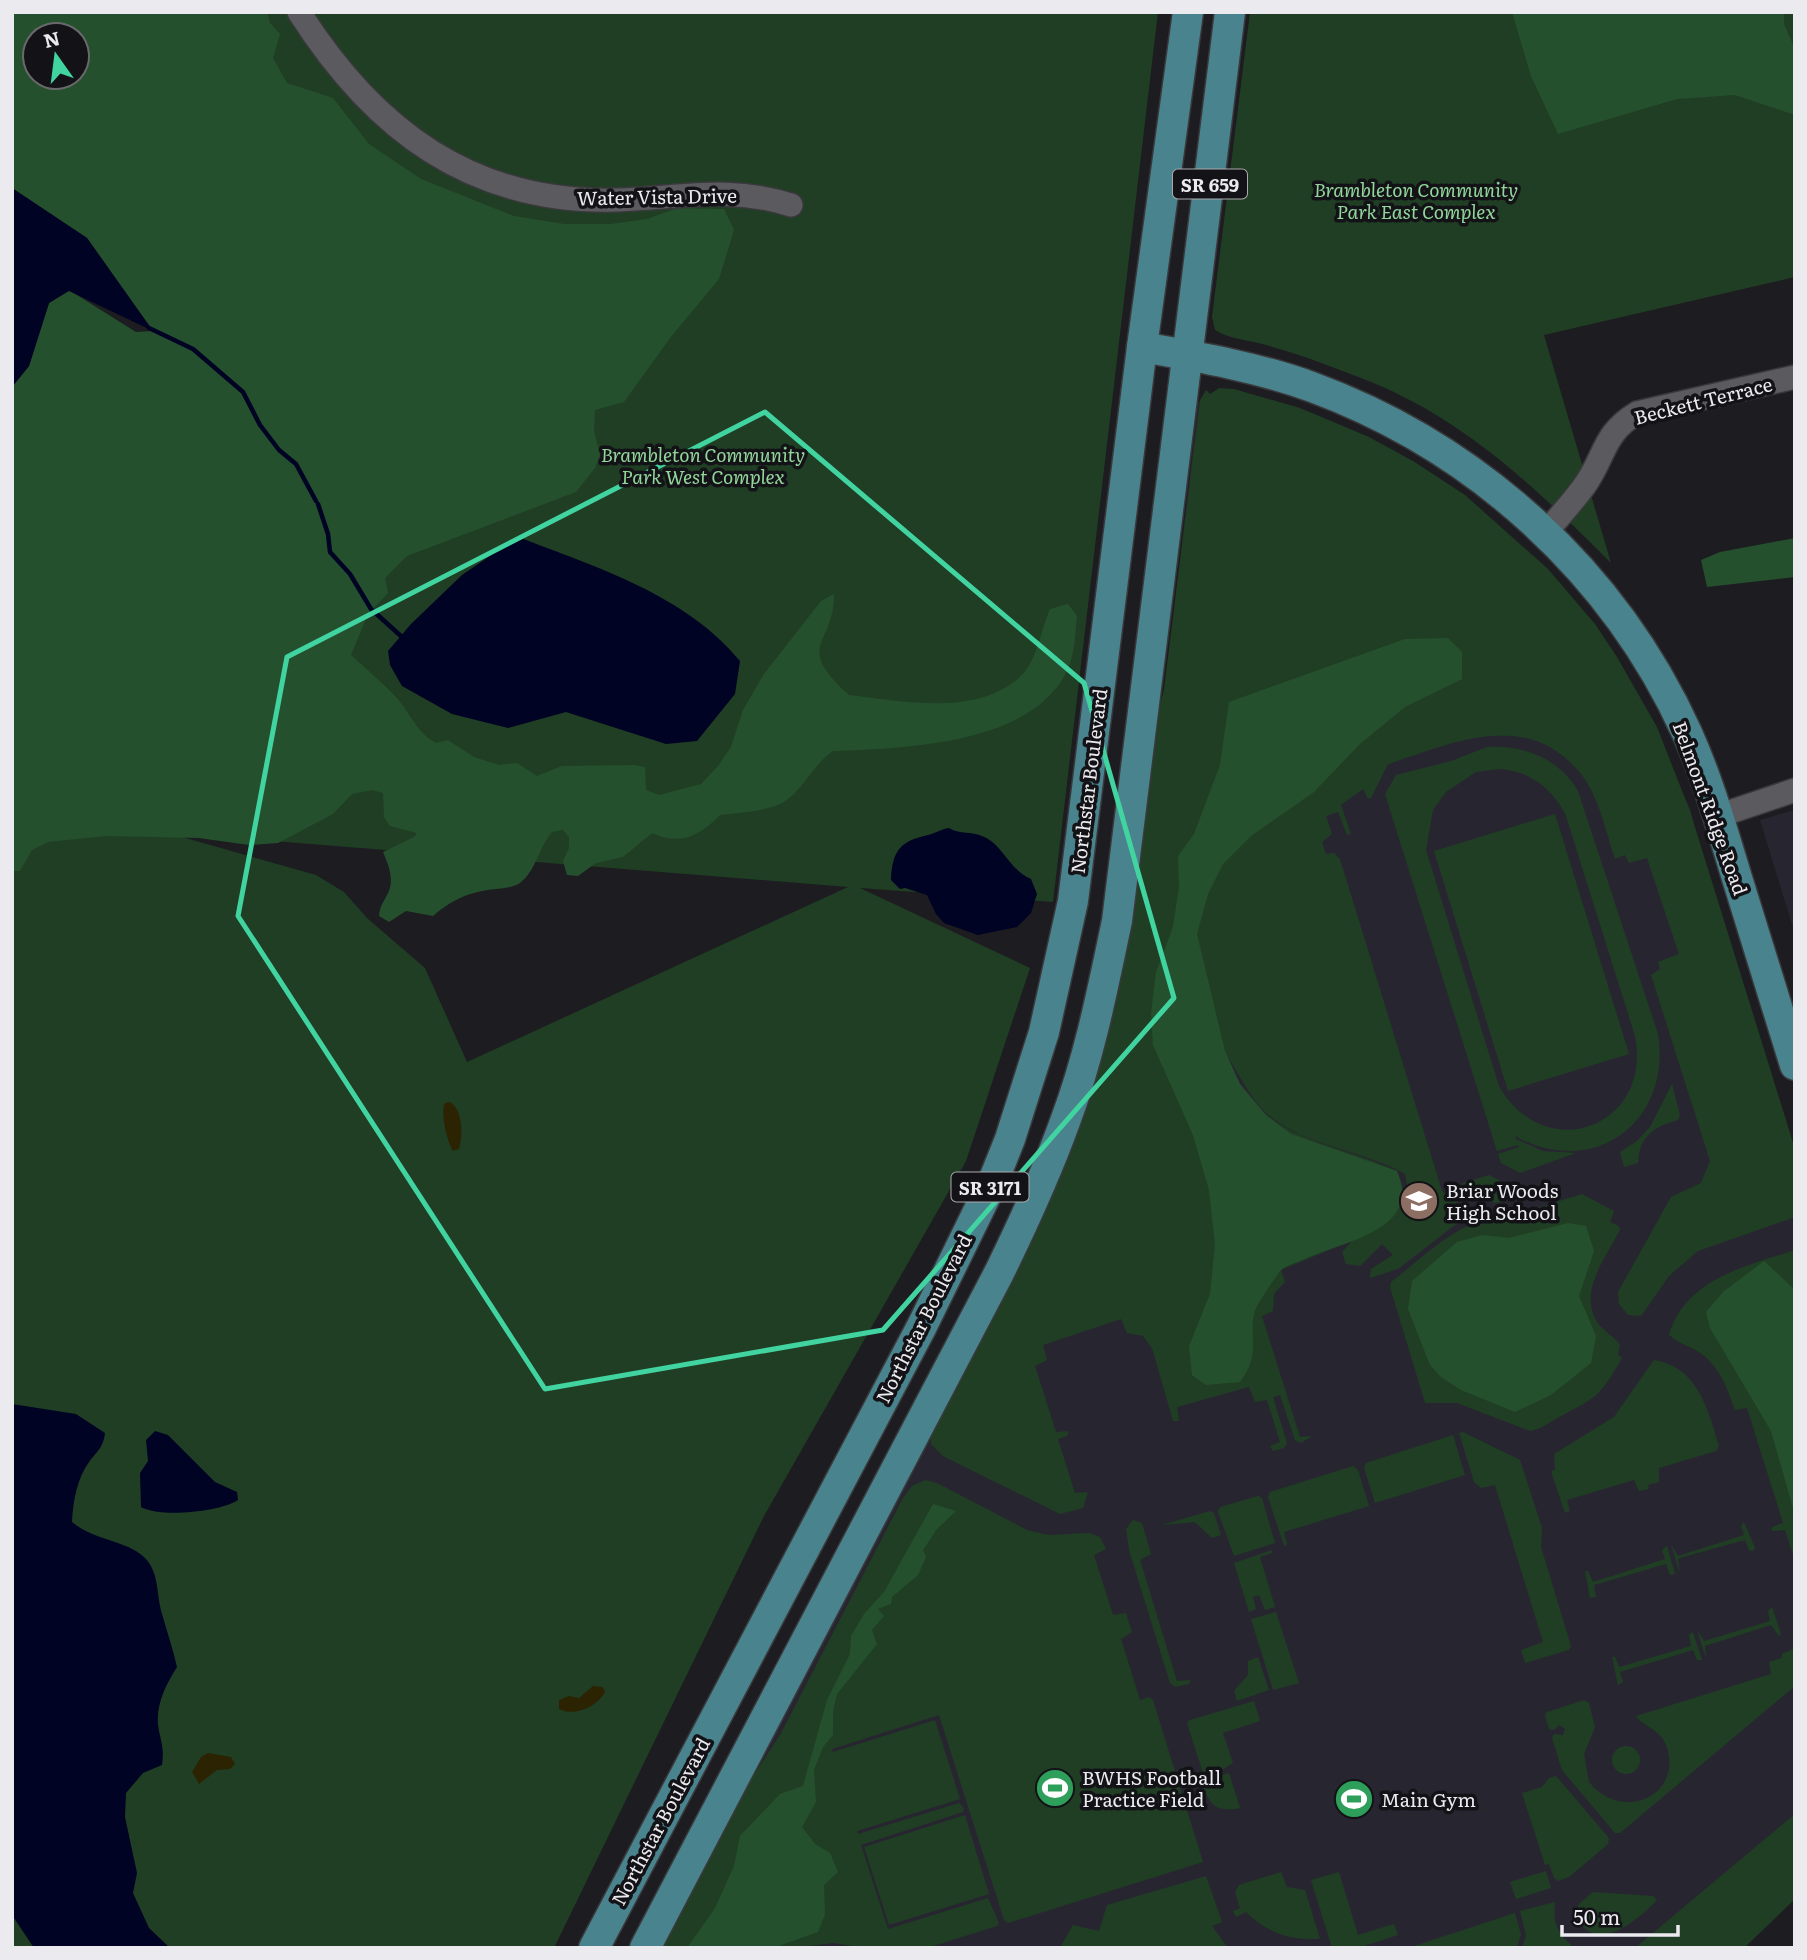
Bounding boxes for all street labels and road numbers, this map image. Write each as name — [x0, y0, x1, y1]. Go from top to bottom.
road number: SR 659 — [1173, 169, 1247, 198]
street label: Water Vista Drive — [577, 181, 737, 211]
street label: Beckett Terrace — [1631, 369, 1775, 431]
street label: Northstar Boulevard — [1063, 686, 1113, 875]
street label: Belmont Ridge Road — [1667, 717, 1756, 899]
road number: SR 3171 — [951, 1172, 1028, 1202]
street label: Northstar Boulevard — [868, 1228, 978, 1407]
street label: Northstar Boulevard — [604, 1732, 716, 1910]

